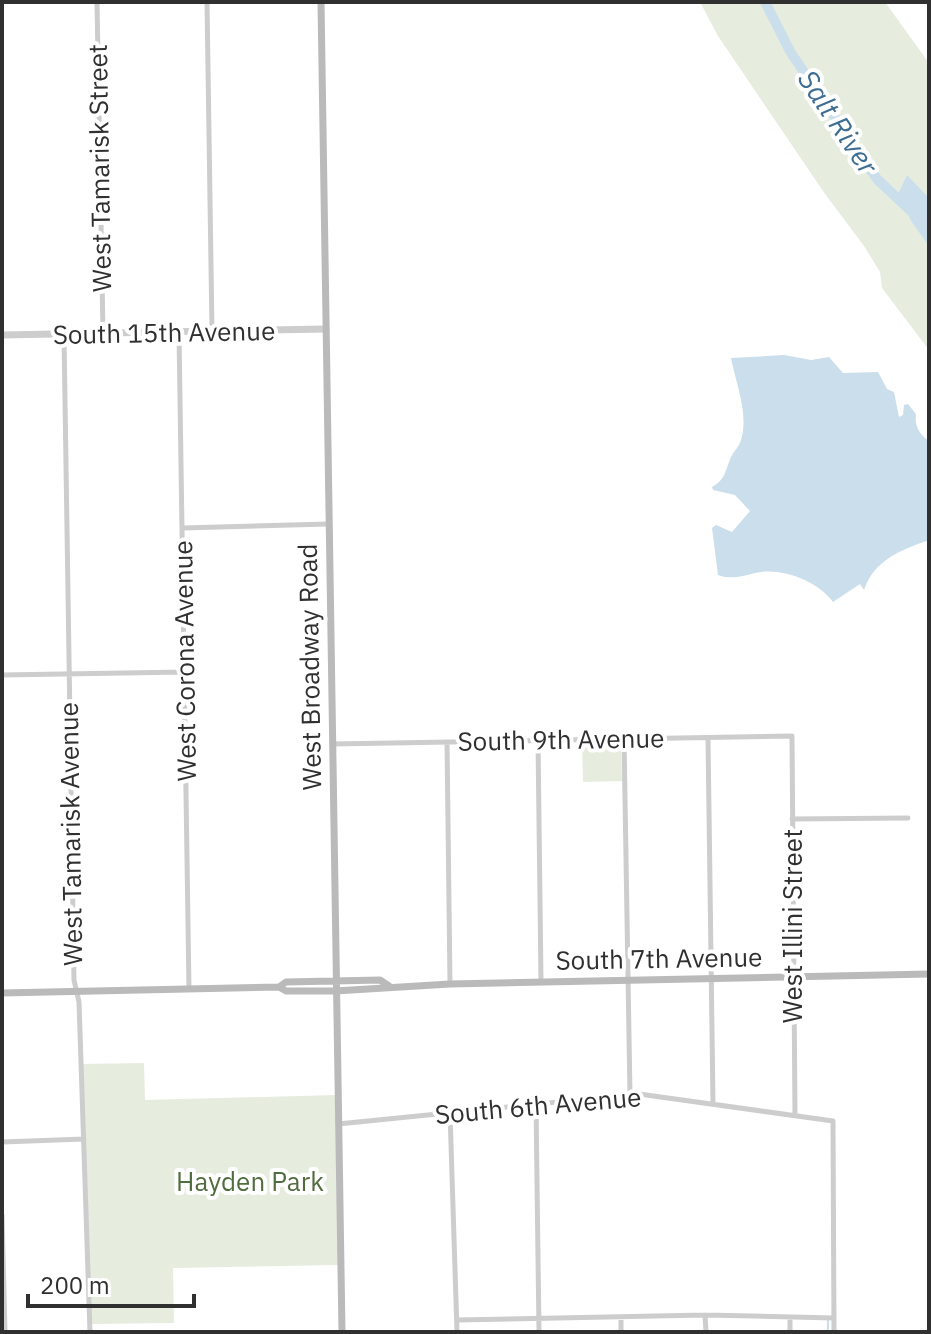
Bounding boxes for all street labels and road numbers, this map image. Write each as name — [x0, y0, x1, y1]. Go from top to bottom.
street label: West Tamarisk Street — [80, 44, 118, 292]
street label: South 15th Avenue — [52, 313, 276, 351]
street label: West Corona Avenue — [165, 540, 203, 782]
street label: West Broadway Road — [290, 543, 328, 791]
street label: West Tamarisk Avenue — [51, 702, 89, 966]
street label: South 9th Avenue — [457, 720, 665, 758]
street label: West Illini Street — [775, 829, 809, 1023]
street label: South 7th Avenue — [555, 939, 763, 977]
street label: South 6th Avenue — [433, 1079, 642, 1131]

